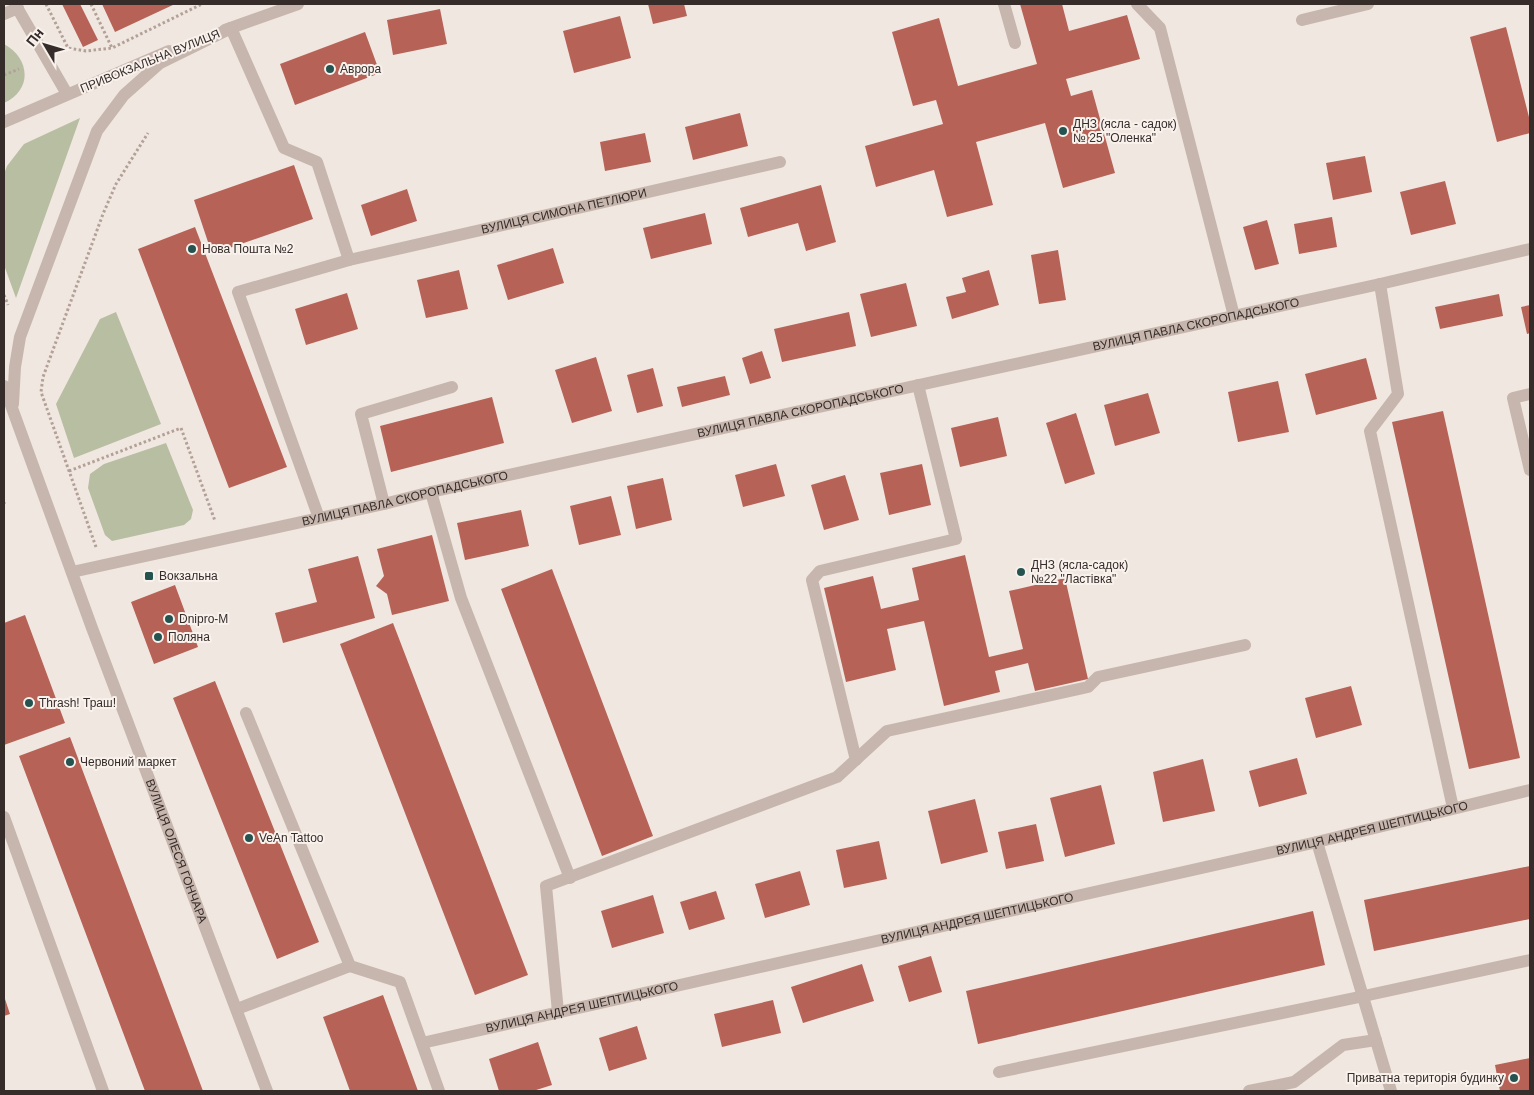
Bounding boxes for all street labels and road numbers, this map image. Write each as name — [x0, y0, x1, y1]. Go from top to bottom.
street label: ПРИВОКЗАЛЬНА ВУЛИЦЯ — [78, 27, 222, 95]
street label: ВУЛИЦЯ СИМОНА ПЕТЛЮРИ — [480, 186, 648, 237]
street label: ВУЛИЦЯ ПАВЛА СКОРОПАДСЬКОГО — [1091, 295, 1301, 354]
street label: ВУЛИЦЯ ПАВЛА СКОРОПАДСЬКОГО — [696, 382, 905, 440]
street label: ВУЛИЦЯ ПАВЛА СКОРОПАДСЬКОГО — [301, 468, 509, 529]
street label: ВУЛИЦЯ ОЛЕСЯ ГОНЧАРА — [143, 777, 210, 925]
street label: ВУЛИЦЯ АНДРЕЯ ШЕПТИЦЬКОГО — [1275, 798, 1469, 858]
street label: ВУЛИЦЯ АНДРЕЯ ШЕПТИЦЬКОГО — [880, 890, 1075, 947]
street label: ВУЛИЦЯ АНДРЕЯ ШЕПТИЦЬКОГО — [484, 979, 680, 1035]

